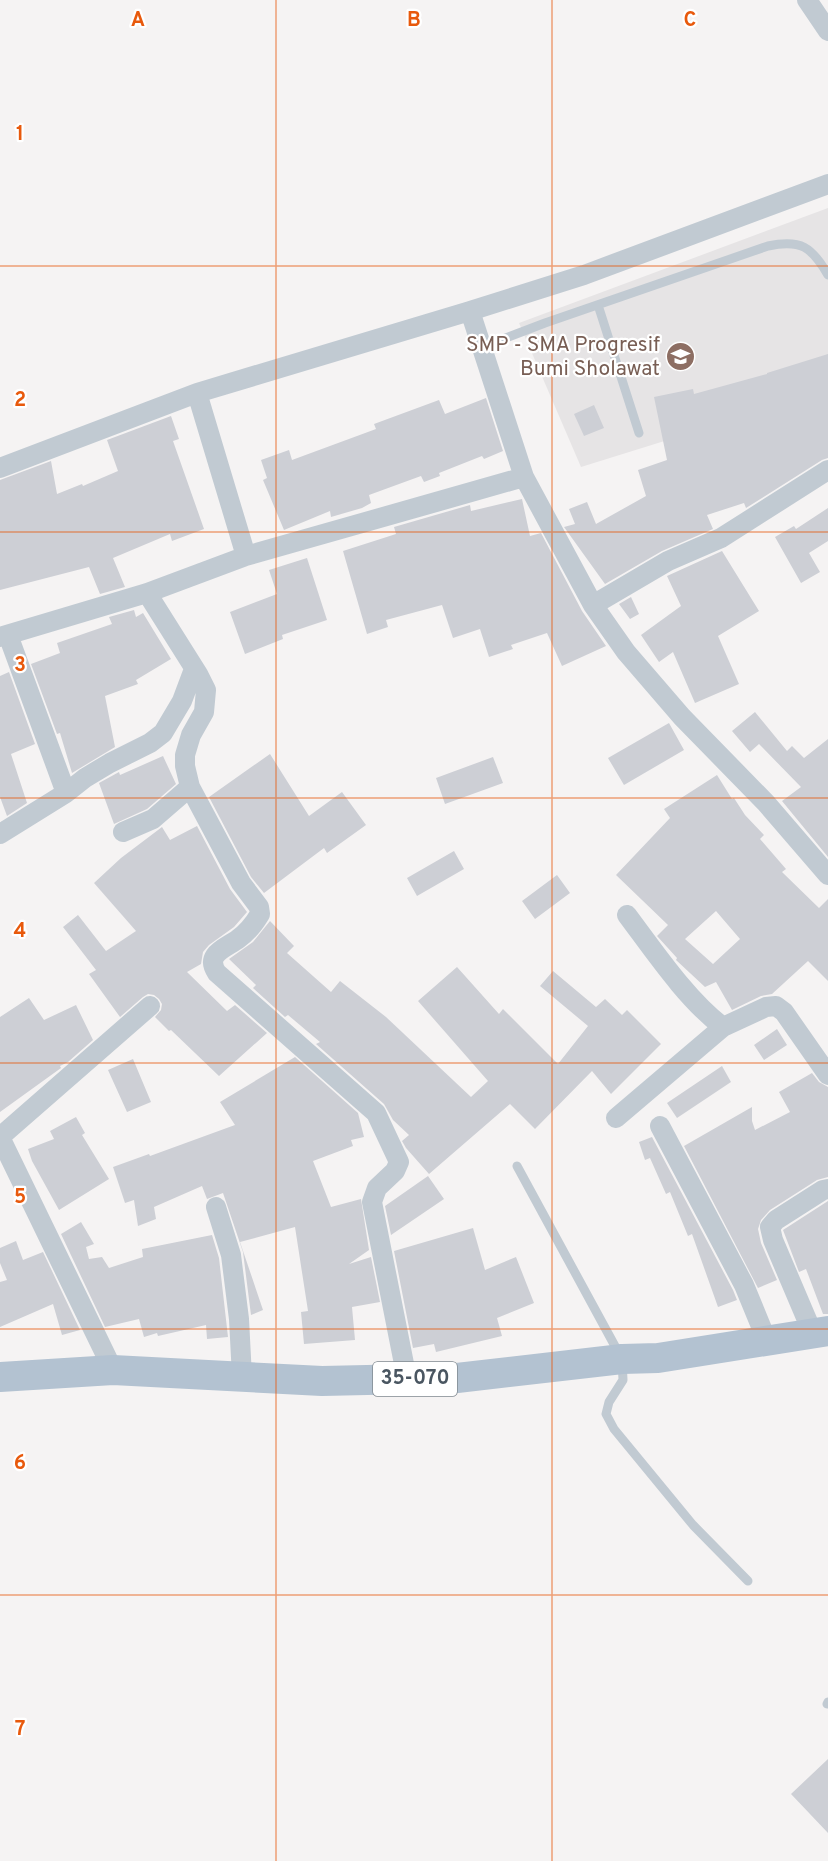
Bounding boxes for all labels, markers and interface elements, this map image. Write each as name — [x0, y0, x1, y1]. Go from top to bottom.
text: A — [131, 8, 145, 34]
text: B — [407, 8, 421, 34]
text: C — [684, 8, 696, 34]
text: 1 — [16, 122, 24, 148]
place label: SMP - SMA Progresif Bumi Sholawat — [466, 332, 660, 383]
school or university icon: SMP - SMA Progresif Bumi Sholawat — [665, 341, 697, 373]
text: 2 — [14, 388, 26, 414]
text: 3 — [14, 653, 26, 679]
text: 4 — [14, 919, 26, 945]
text: 5 — [14, 1185, 26, 1211]
road number: 35-070 — [373, 1362, 457, 1396]
text: 6 — [14, 1451, 26, 1477]
text: 7 — [15, 1717, 25, 1743]

